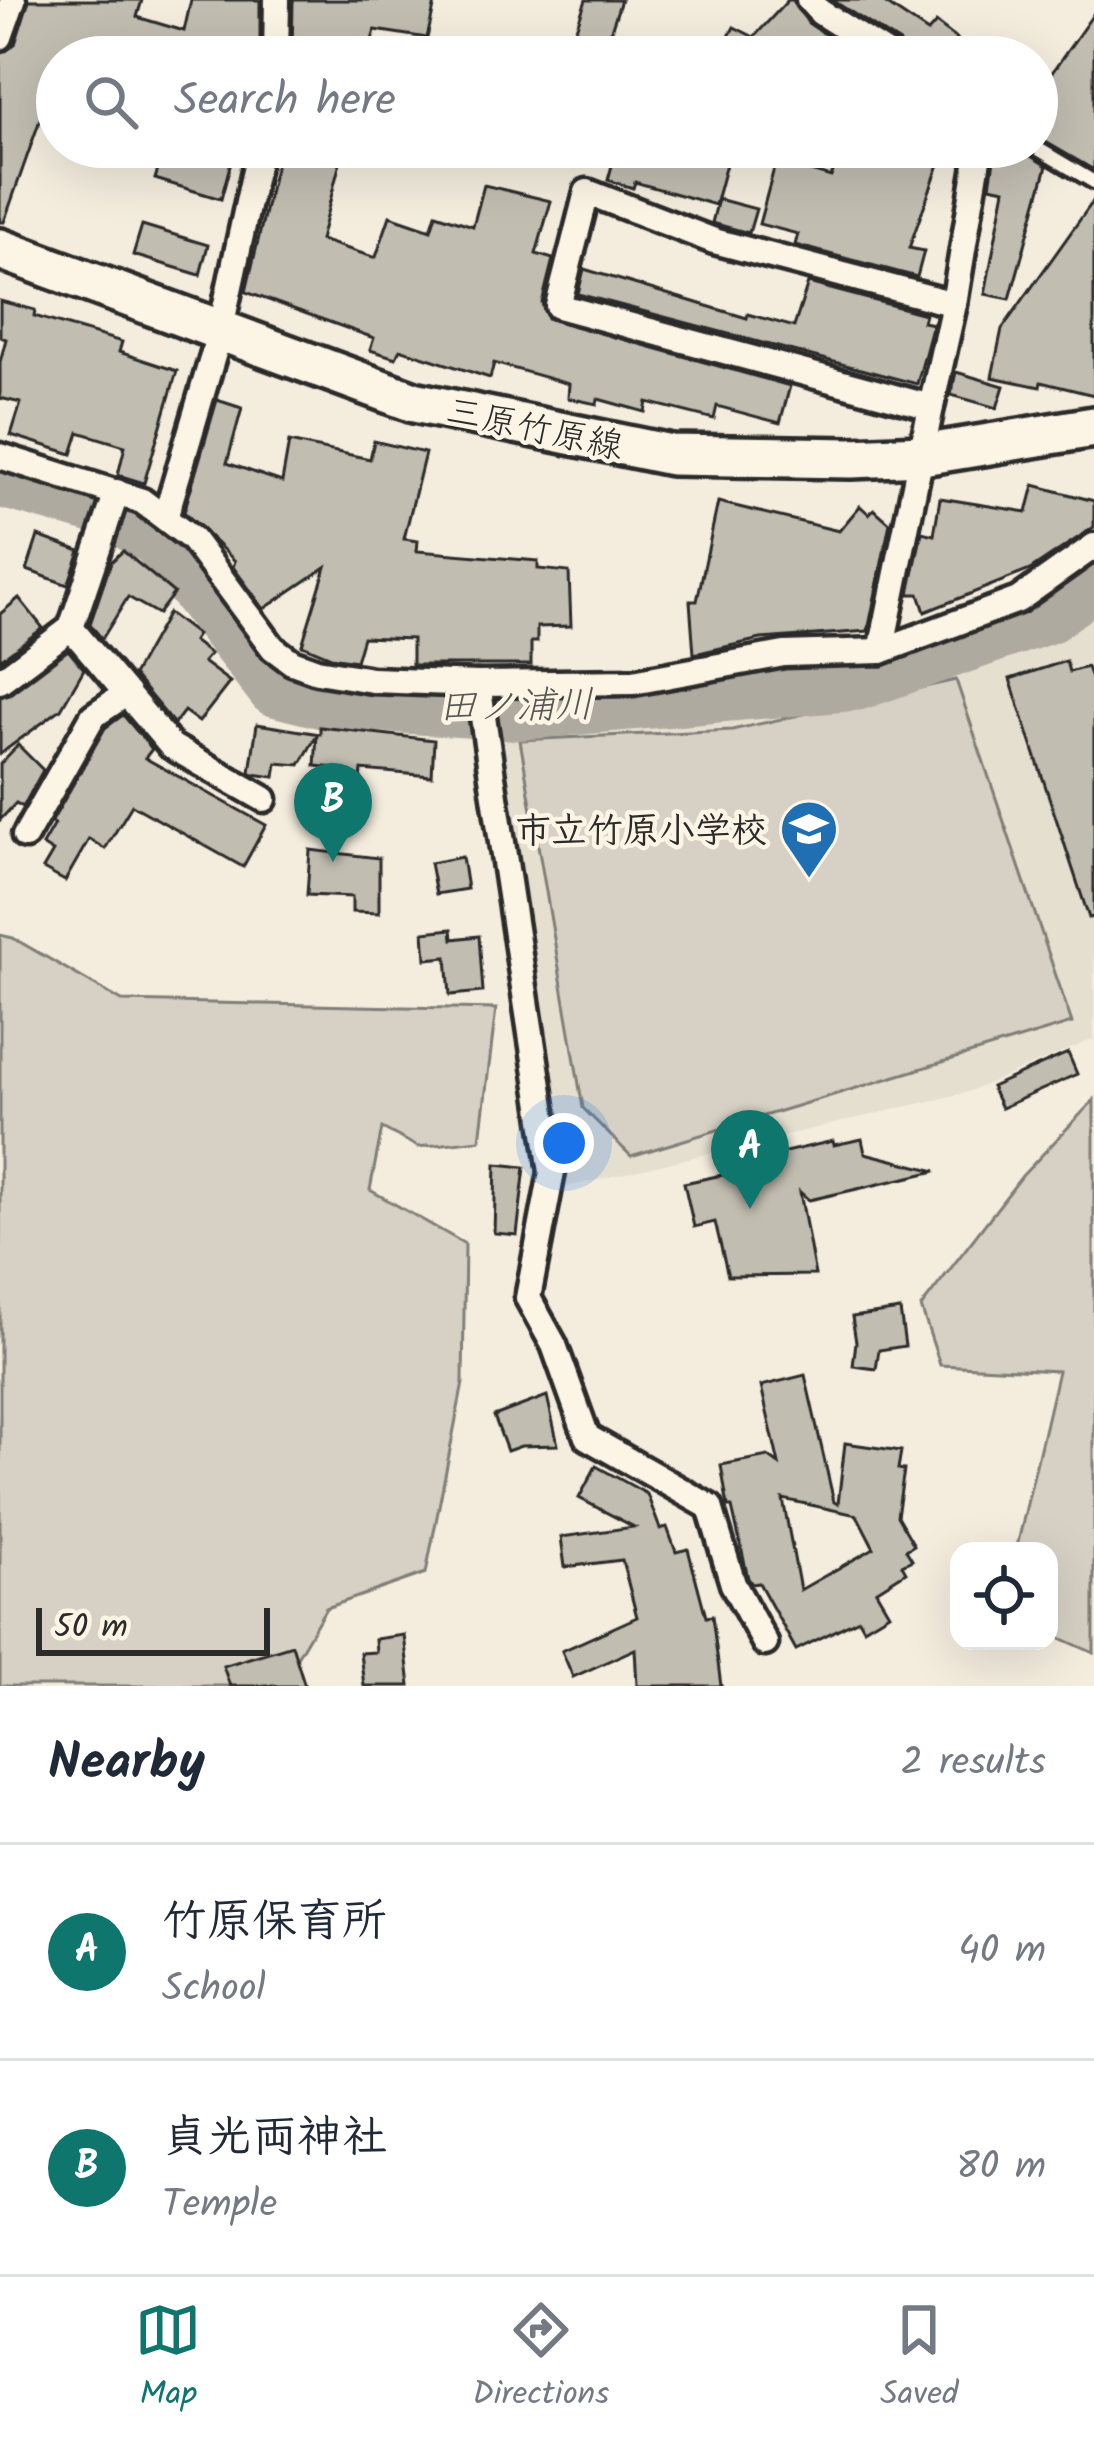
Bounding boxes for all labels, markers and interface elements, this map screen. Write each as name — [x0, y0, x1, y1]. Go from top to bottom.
search box — [36, 36, 1058, 168]
text: Search here — [174, 66, 396, 138]
icon: search — [78, 69, 144, 135]
street label: 三原竹原線 — [440, 384, 628, 477]
water label: 田ノ浦川 — [438, 676, 595, 740]
pin: B — [294, 763, 372, 862]
school or university icon: 市立竹原小学校 — [778, 798, 840, 880]
place label: 市立竹原小学校 — [515, 804, 767, 861]
pin: A — [711, 1110, 789, 1209]
your location — [534, 1113, 594, 1173]
map controls — [950, 1542, 1058, 1650]
button: locate — [950, 1542, 1058, 1650]
scale bar — [36, 1602, 270, 1655]
text: 50 m — [54, 1602, 128, 1655]
text: Nearby — [48, 1724, 205, 1805]
text: 2 results — [901, 1733, 1046, 1795]
text: 竹原保育所 — [162, 1887, 387, 1959]
text: A — [75, 1921, 99, 1983]
text: 40 m — [958, 1921, 1046, 1983]
text: School — [162, 1959, 266, 2021]
text: 貞光両神社 — [162, 2103, 387, 2175]
text: B — [75, 2137, 99, 2199]
text: 80 m — [956, 2137, 1046, 2199]
text: Temple — [162, 2175, 277, 2237]
tab: Map — [135, 2297, 201, 2422]
tab: Directions — [472, 2297, 609, 2422]
tab: Saved — [880, 2297, 959, 2422]

